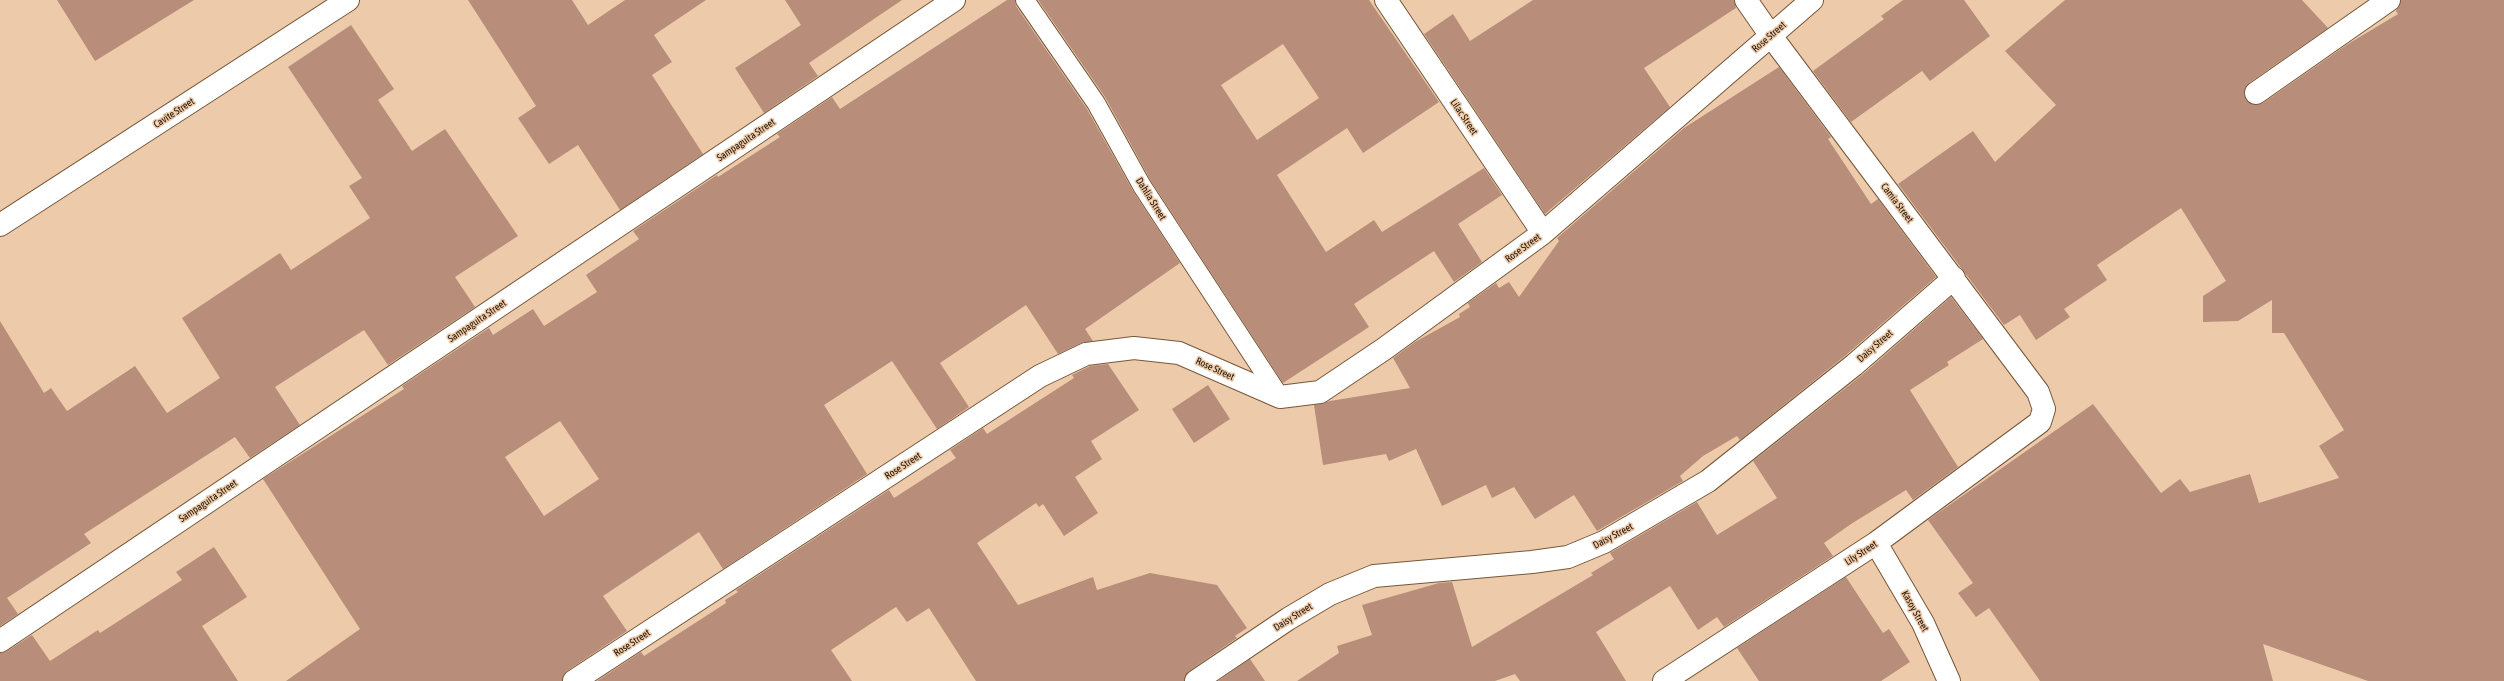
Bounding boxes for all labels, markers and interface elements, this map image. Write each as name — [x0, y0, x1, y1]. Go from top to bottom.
street label: Rose Street — [1750, 19, 1788, 55]
street label: Cavite Street — [151, 95, 197, 131]
street label: Lilac Street — [1448, 97, 1480, 137]
street label: Sampaguita Street — [715, 116, 777, 164]
street label: Dahlia Street — [1133, 175, 1169, 223]
street label: Camia Street — [1878, 181, 1916, 225]
street label: Rose Street — [1503, 231, 1543, 265]
street label: Sampaguita Street — [446, 297, 508, 345]
street label: Daisy Street — [1855, 327, 1895, 365]
street label: Rose Street — [1194, 355, 1236, 383]
street label: Rose Street — [883, 450, 923, 482]
street label: Sampaguita Street — [177, 477, 239, 525]
street label: Daisy Street — [1591, 520, 1635, 552]
street label: Lily Street — [1843, 538, 1879, 568]
street label: Kasoy Street — [1899, 588, 1931, 634]
street label: Daisy Street — [1271, 600, 1315, 634]
street label: Rose Street — [612, 627, 652, 659]

